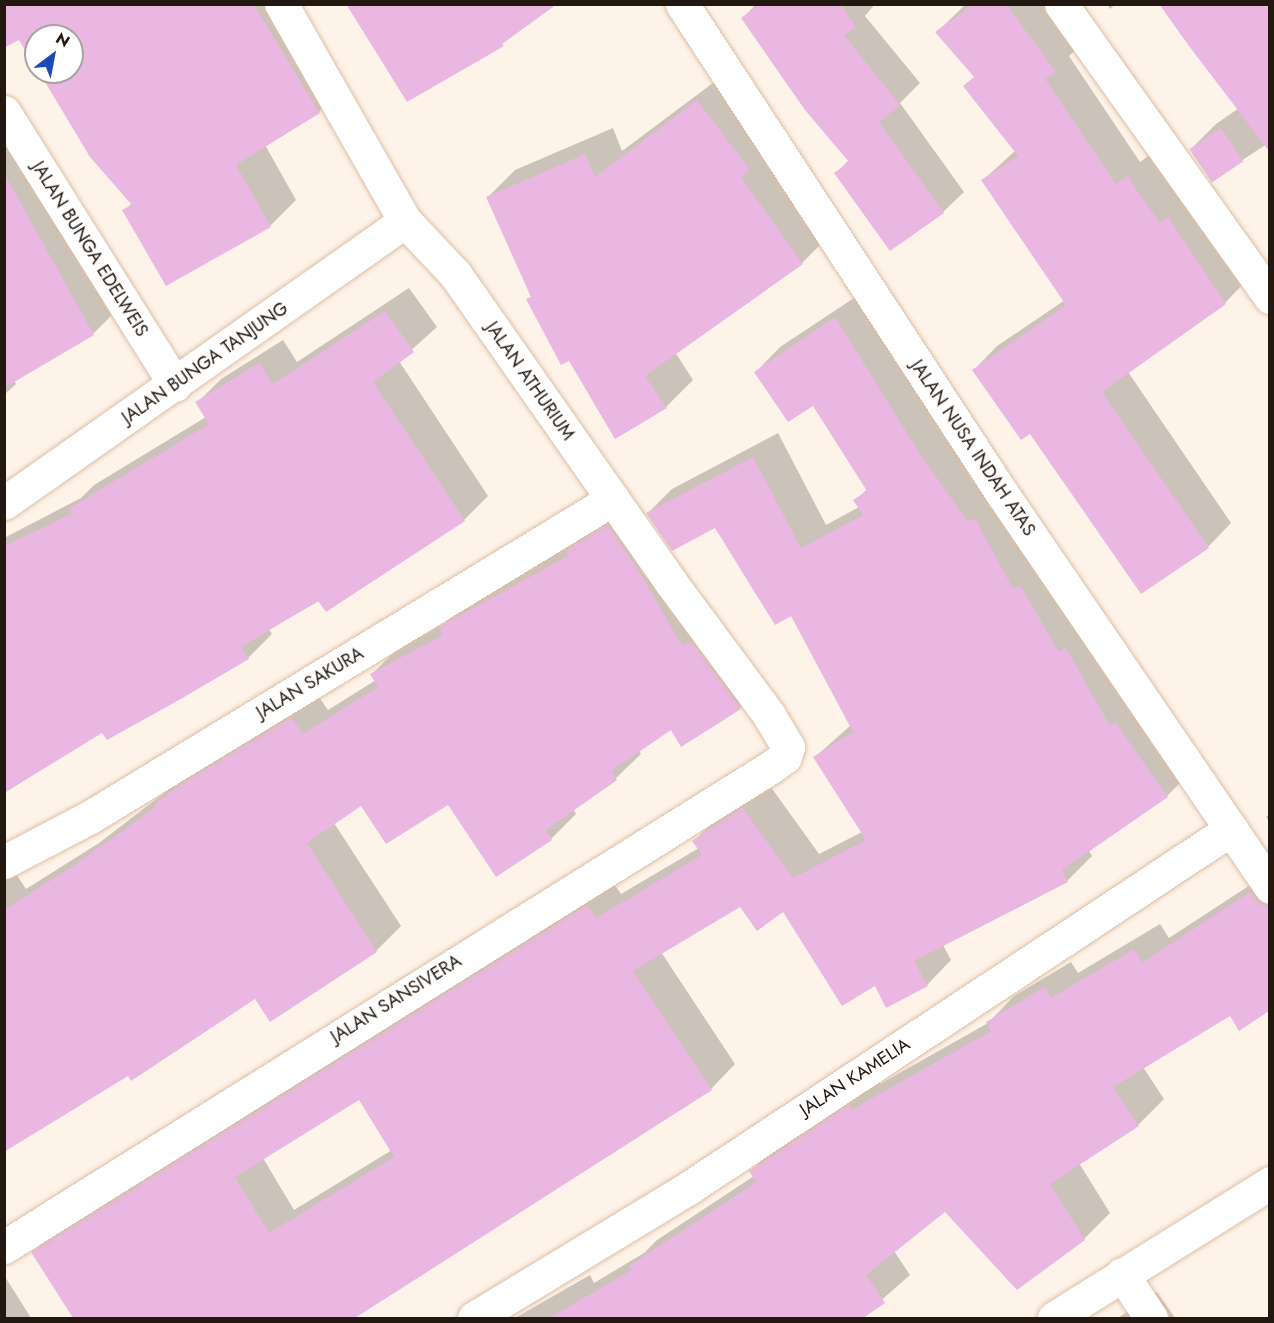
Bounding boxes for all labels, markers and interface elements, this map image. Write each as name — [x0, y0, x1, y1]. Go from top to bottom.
north arrow — [24, 24, 84, 84]
text: N — [51, 27, 74, 53]
street label: JALAN BUNGA EDELWEIS — [27, 157, 153, 341]
street label: JALAN BUNGA TANJUNG — [118, 297, 292, 429]
street label: JALAN ATHURIUM — [481, 318, 579, 444]
street label: JALAN NUSA INDAH ATAS — [906, 356, 1040, 540]
street label: JALAN SAKURA — [252, 643, 368, 723]
street label: JALAN SANSIVERA — [327, 950, 465, 1048]
street label: JALAN KAMELIA — [796, 1033, 914, 1121]

